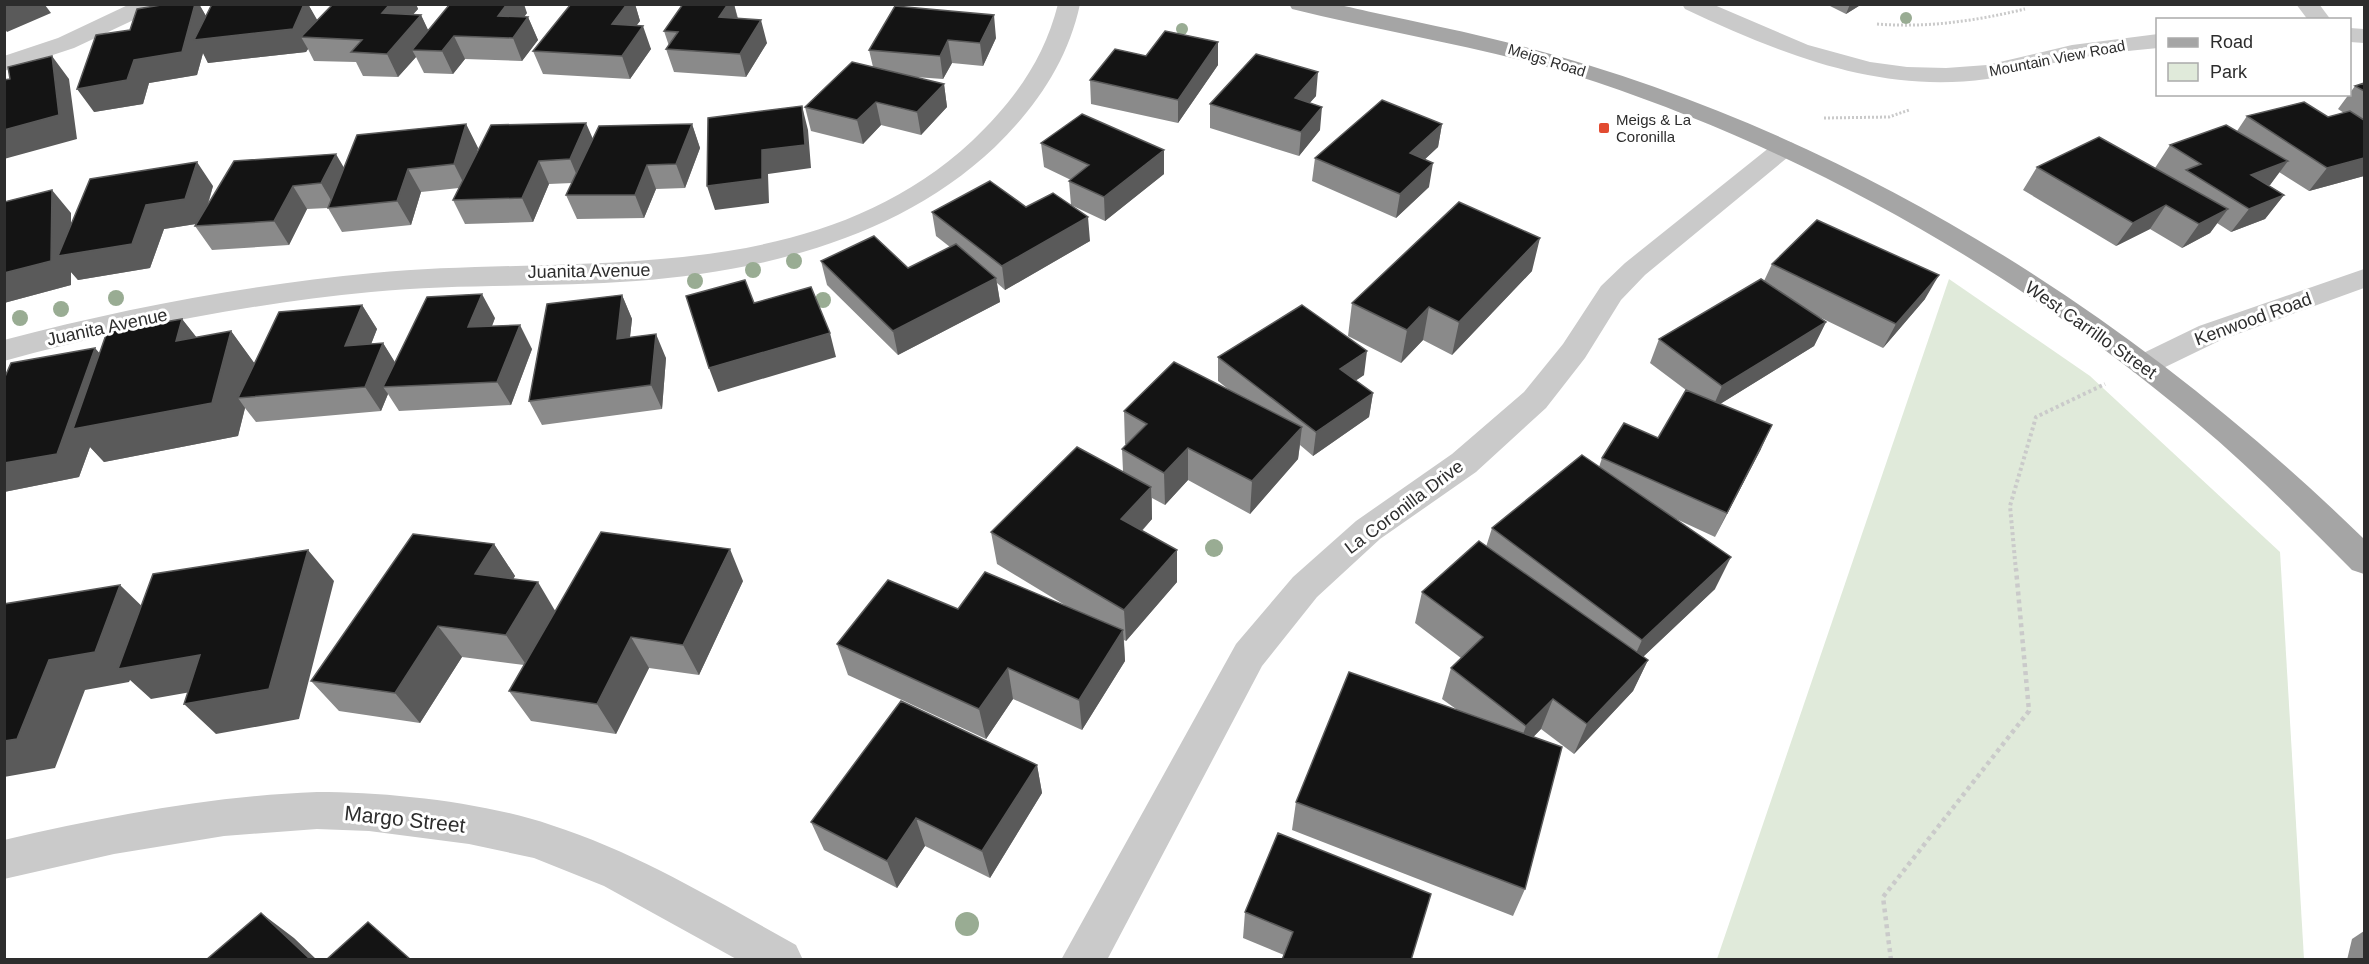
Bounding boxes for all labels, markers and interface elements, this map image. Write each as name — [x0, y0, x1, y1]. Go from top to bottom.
legend — [2156, 18, 2351, 96]
text: Road — [2210, 32, 2253, 52]
street label: Mountain View Road — [1988, 36, 2126, 80]
street label: Meigs Road — [1506, 40, 1588, 80]
text: Park — [2210, 62, 2248, 82]
place label: Meigs & La Coronilla — [1616, 111, 1692, 145]
marker: Meigs & La Coronilla — [1597, 121, 1611, 135]
street label: Juanita Avenue — [527, 260, 651, 282]
street label: West Carrillo Street — [2021, 277, 2161, 383]
street label: Kenwood Road — [2192, 289, 2314, 349]
street label: Juanita Avenue — [45, 304, 169, 350]
street label: La Coronilla Drive — [1341, 456, 1467, 558]
street label: Margo Street — [343, 801, 467, 837]

